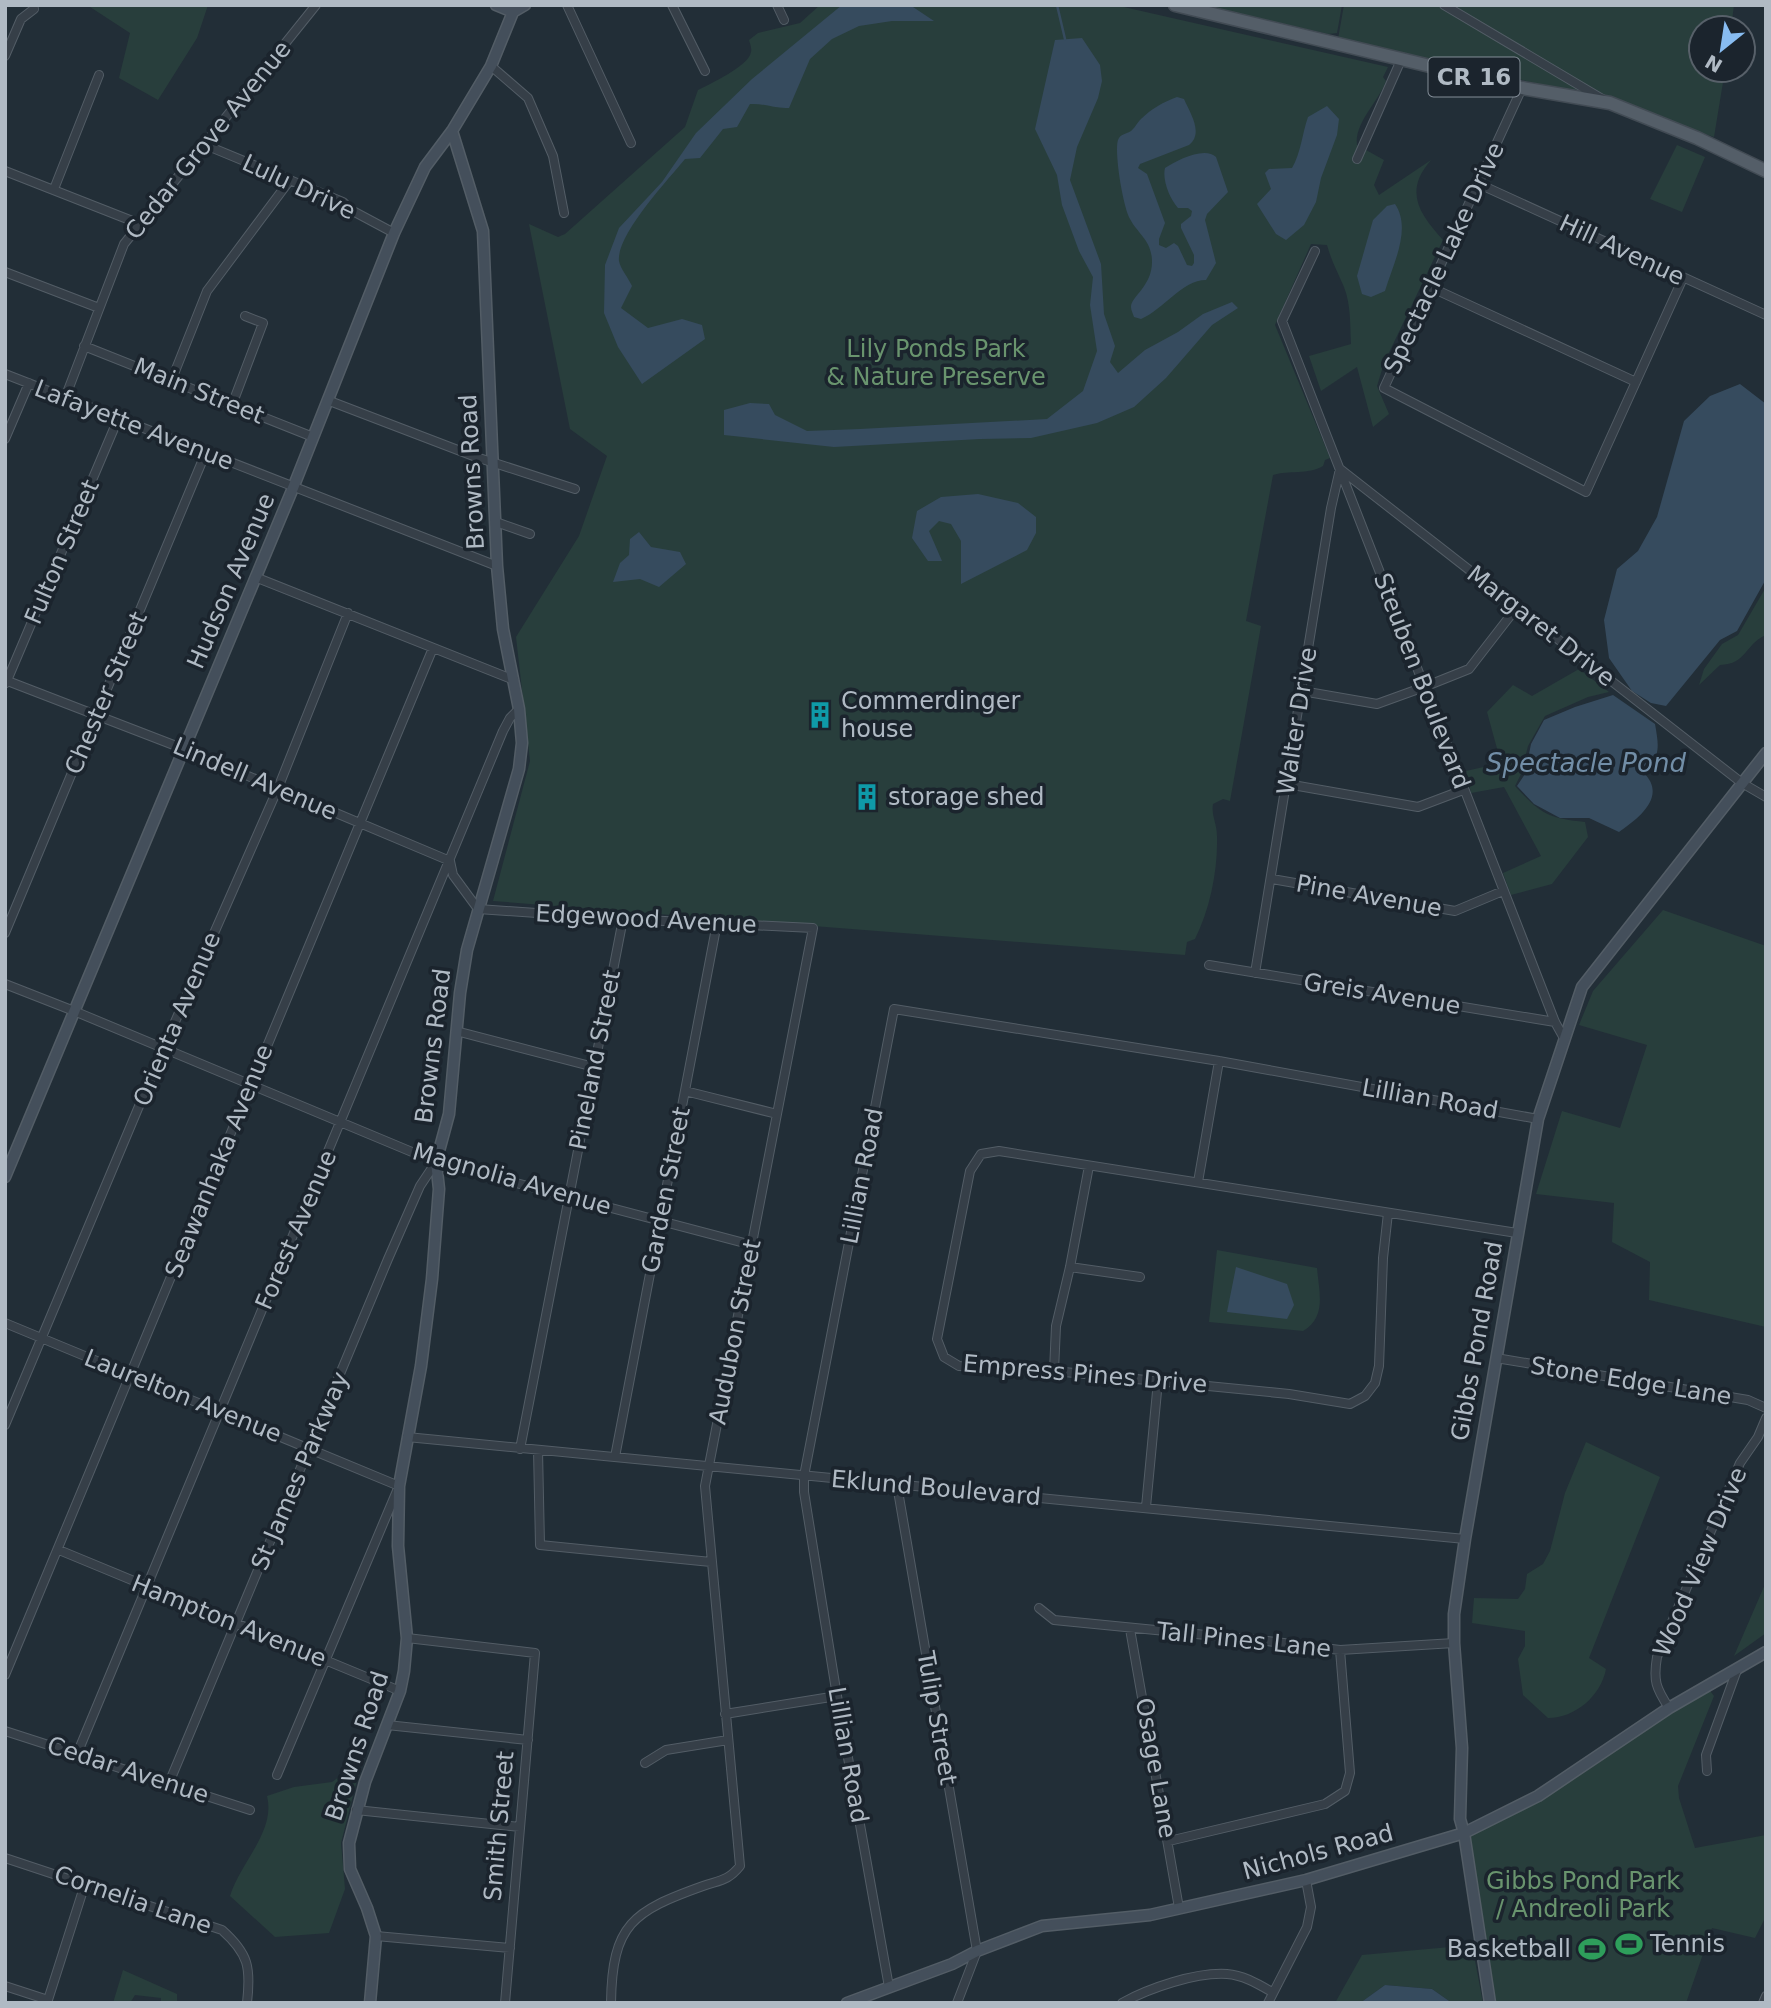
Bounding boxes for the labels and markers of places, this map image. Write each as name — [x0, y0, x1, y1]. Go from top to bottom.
place label: Commerdinger house — [841, 687, 1021, 743]
building icon: Commerdinger house — [805, 700, 835, 730]
building icon: storage shed — [852, 782, 882, 812]
place label: storage shed — [888, 783, 1045, 811]
sports icon: Tennis — [1614, 1929, 1644, 1959]
place label: Tennis — [1649, 1930, 1725, 1958]
sports icon: Basketball — [1577, 1934, 1607, 1964]
place label: Basketball — [1447, 1935, 1571, 1963]

